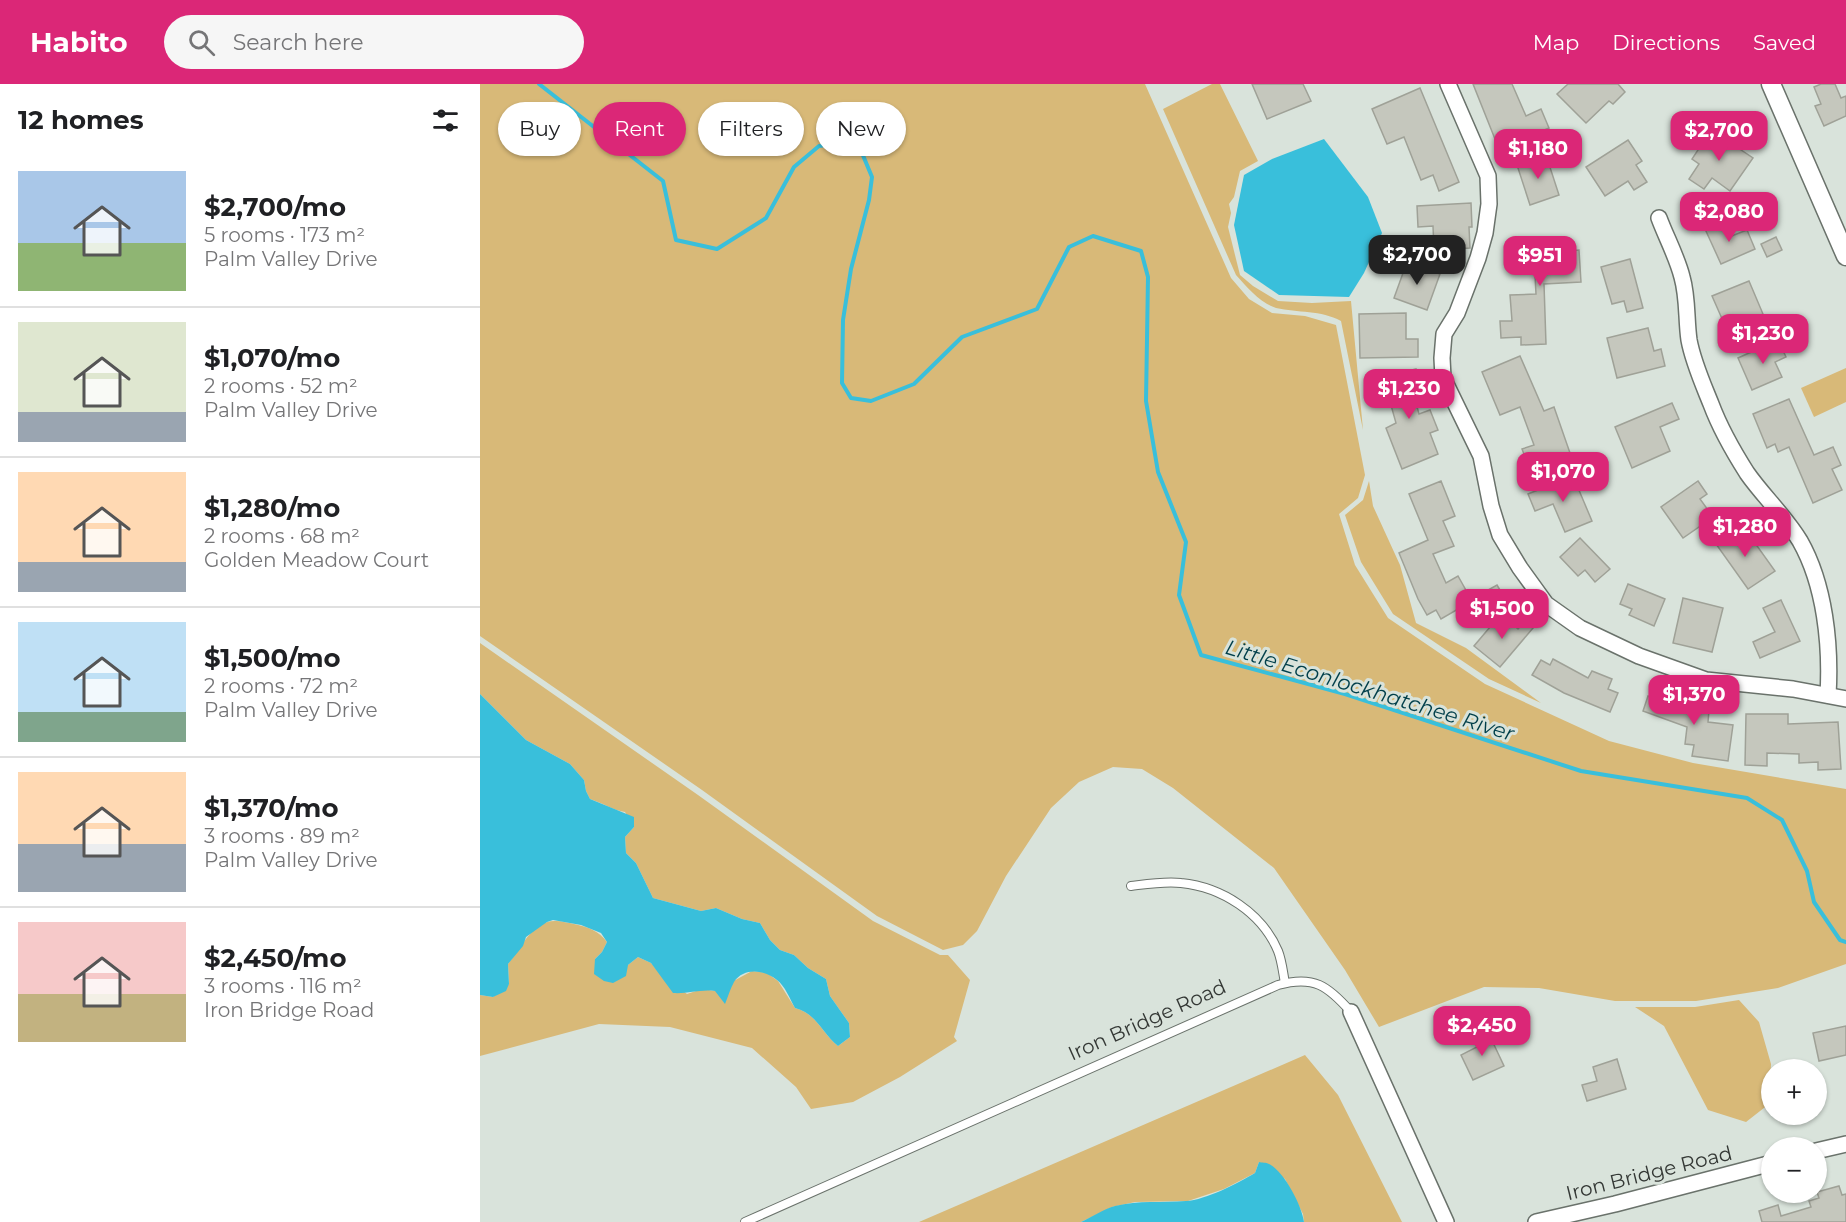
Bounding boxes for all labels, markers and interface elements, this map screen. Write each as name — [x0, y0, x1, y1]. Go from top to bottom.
search box — [164, 15, 584, 69]
text: Habito — [30, 25, 128, 59]
icon: search — [185, 26, 218, 59]
text: Search here — [233, 29, 364, 56]
text: Map — [1533, 30, 1579, 55]
text: Directions — [1612, 30, 1720, 55]
text: Saved — [1753, 30, 1816, 55]
chip: Buy — [498, 102, 581, 156]
chip: Rent — [593, 102, 686, 156]
chip: Filters — [698, 102, 804, 156]
chip: New — [816, 102, 906, 156]
text: 12 homes — [18, 104, 144, 136]
icon: filters — [429, 104, 462, 137]
pin: $2,700 — [1670, 111, 1768, 162]
text: $2,700 — [1685, 118, 1753, 142]
pin: $1,180 — [1489, 129, 1587, 180]
text: $1,180 — [1508, 136, 1568, 160]
text: $2,700/mo — [204, 191, 346, 223]
pin: $2,080 — [1680, 192, 1778, 243]
icon: home — [66, 195, 138, 267]
text: $2,080 — [1694, 199, 1764, 223]
text: 5 rooms · 173 m² — [204, 223, 365, 247]
pin: $2,700 — [1368, 235, 1466, 286]
pin: $951 — [1504, 236, 1576, 287]
text: $2,700 — [1383, 242, 1451, 266]
text: $951 — [1517, 243, 1563, 267]
text: Palm Valley Drive — [204, 247, 378, 271]
pin: $1,230 — [1714, 314, 1812, 365]
text: $1,230 — [1731, 321, 1795, 345]
text: $1,070/mo — [204, 342, 340, 374]
icon: home — [66, 346, 138, 418]
pin: $1,230 — [1360, 369, 1458, 420]
text: 2 rooms · 52 m² — [204, 374, 358, 398]
text: $1,230 — [1377, 376, 1441, 400]
text: Palm Valley Drive — [204, 398, 378, 422]
pin: $1,070 — [1514, 452, 1612, 503]
text: $1,070 — [1531, 459, 1595, 483]
text: $1,280/mo — [204, 492, 340, 524]
icon: home — [66, 496, 138, 568]
pin: $1,280 — [1696, 507, 1794, 558]
text: $1,280 — [1713, 514, 1777, 538]
text: 2 rooms · 68 m² — [204, 524, 360, 548]
text: Golden Meadow Court — [204, 548, 429, 572]
pin: $1,500 — [1453, 589, 1551, 640]
text: $1,500 — [1470, 596, 1534, 620]
water label: Little Econlockhatchee River — [1223, 634, 1518, 746]
text: $1,500/mo — [204, 642, 341, 674]
icon: home — [66, 646, 138, 718]
text: 2 rooms · 72 m² — [204, 674, 358, 698]
pin: $1,370 — [1645, 675, 1743, 726]
text: $1,370 — [1662, 682, 1726, 706]
text: Palm Valley Drive — [204, 698, 378, 722]
text: $1,370/mo — [204, 792, 338, 824]
icon: home — [66, 796, 138, 868]
text: 3 rooms · 89 m² — [204, 824, 360, 848]
text: Palm Valley Drive — [204, 848, 378, 872]
text: $2,450/mo — [204, 942, 346, 974]
icon: home — [66, 946, 138, 1018]
text: 3 rooms · 116 m² — [204, 974, 362, 998]
street label: Iron Bridge Road — [1064, 974, 1230, 1066]
text: Iron Bridge Road — [204, 998, 374, 1022]
pin: $2,450 — [1433, 1006, 1531, 1057]
text: $2,450 — [1447, 1013, 1517, 1037]
map controls — [1761, 1059, 1827, 1203]
button: + — [1761, 1059, 1827, 1125]
button: − — [1761, 1137, 1827, 1203]
street label: Iron Bridge Road — [1563, 1141, 1735, 1205]

